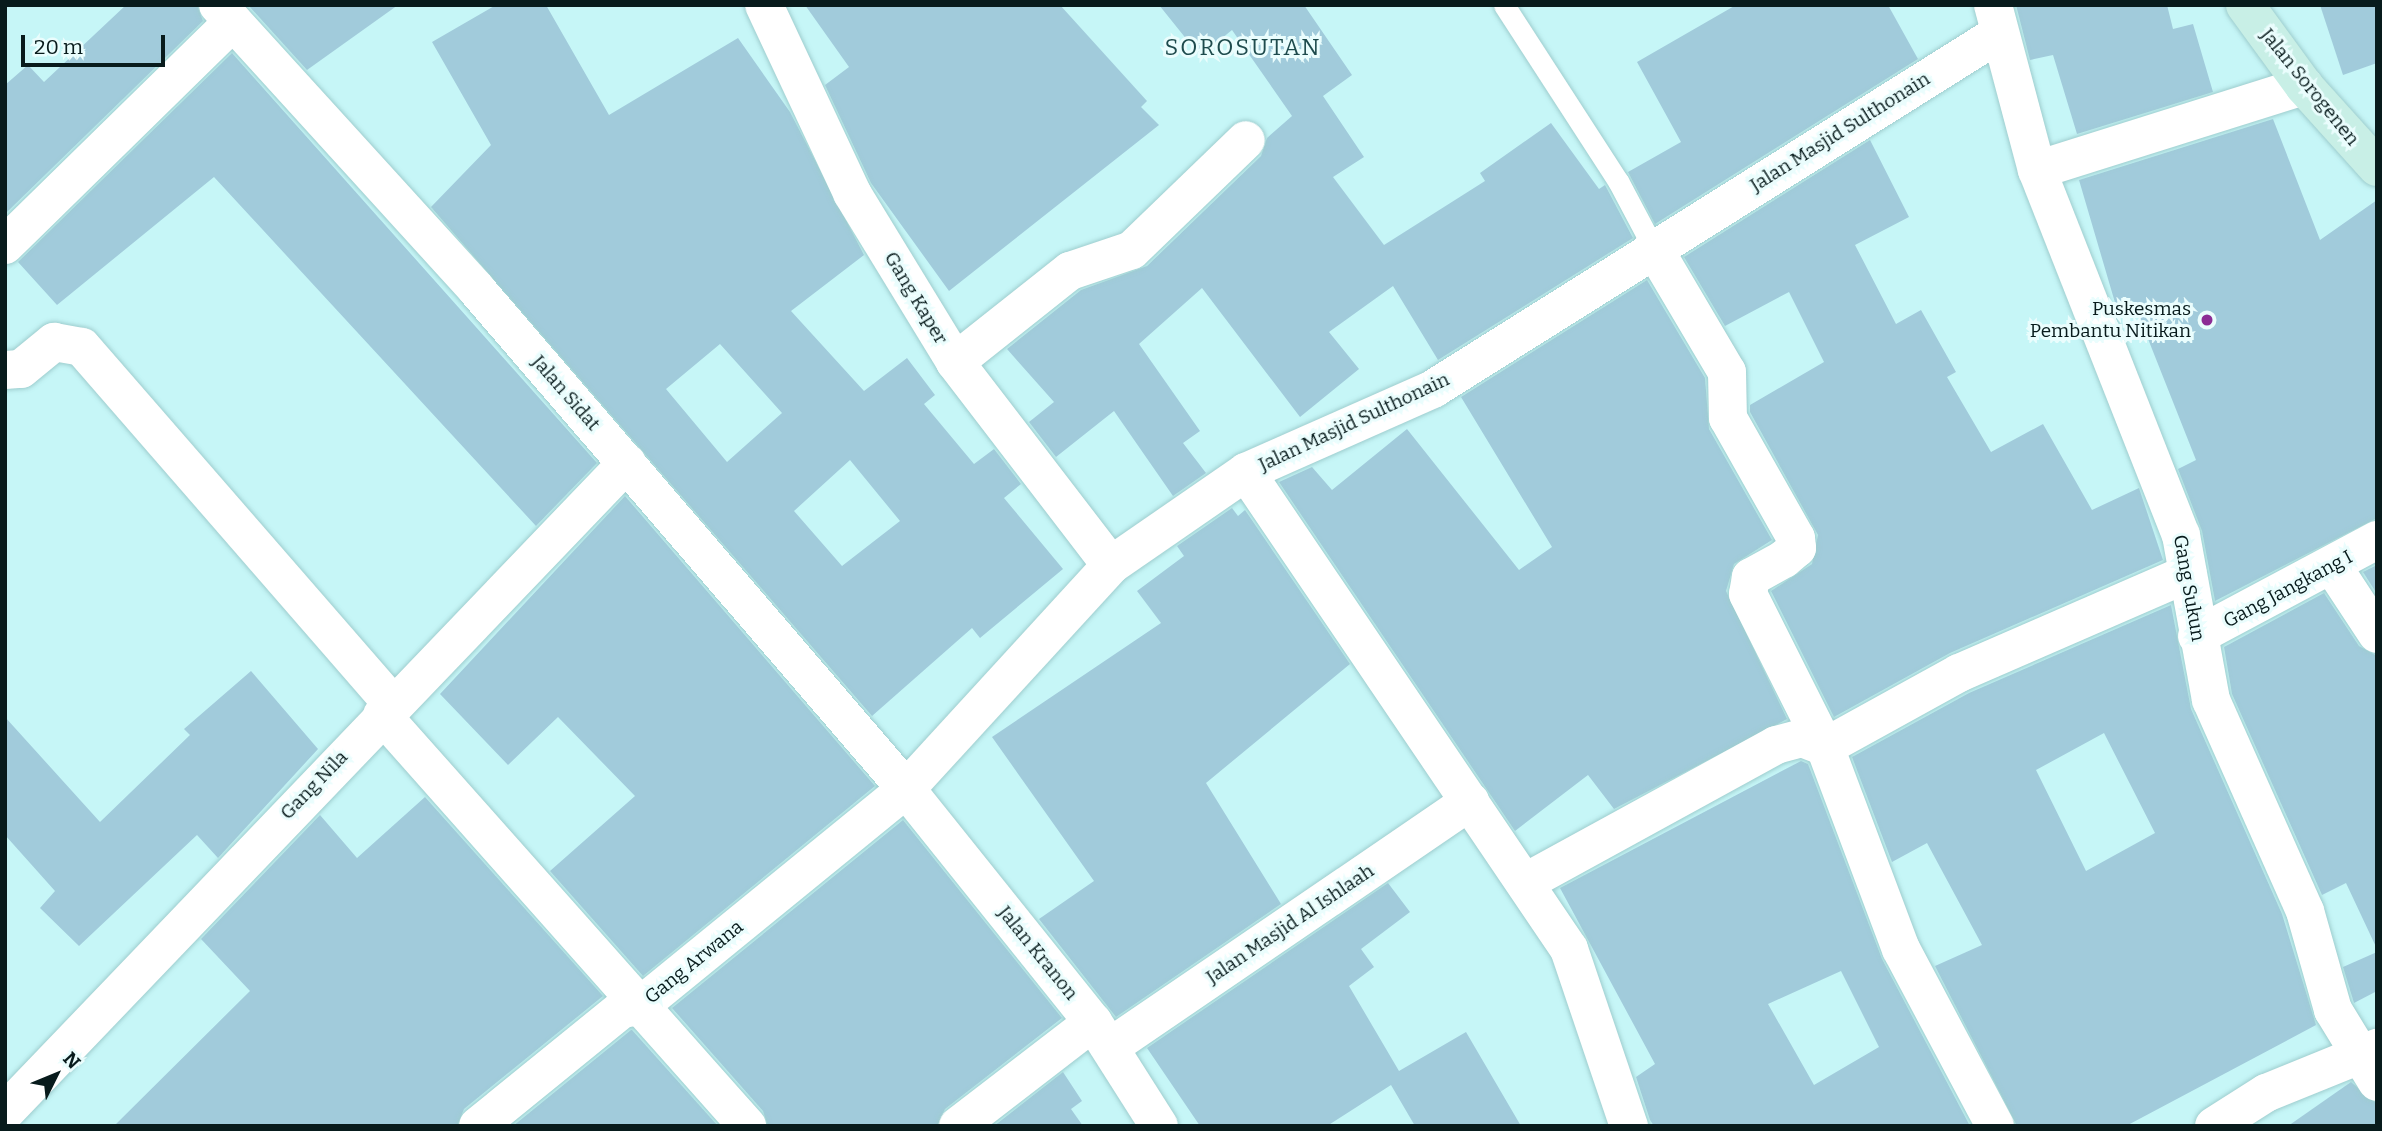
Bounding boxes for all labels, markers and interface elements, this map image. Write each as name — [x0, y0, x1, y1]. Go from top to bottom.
scale bar — [24, 21, 168, 65]
street label: Jalan Sorogenen — [2256, 24, 2364, 150]
district label: SOROSUTAN — [1166, 33, 1320, 61]
text: 20 m — [34, 34, 83, 60]
street label: Jalan Masjid Sulthonain — [1746, 67, 1934, 197]
street label: Gang Kaper — [880, 248, 952, 348]
place label: Puskesmas Pembantu Nitikan — [2030, 298, 2191, 342]
marker: Puskesmas Pembantu Nitikan — [2197, 310, 2217, 330]
street label: Jalan Sidat — [527, 351, 605, 435]
street label: Jalan Masjid Sulthonain — [1255, 368, 1453, 476]
street label: Gang Sukun — [2168, 533, 2210, 643]
street label: Gang Jangkang I — [2220, 545, 2356, 633]
street label: Gang Nila — [276, 746, 352, 824]
street label: Jalan Masjid Al Ishlaah — [1202, 859, 1378, 989]
street label: Jalan Kranon — [993, 902, 1083, 1004]
street label: Gang Arwana — [640, 915, 748, 1009]
north arrow — [21, 1040, 91, 1110]
text: N — [58, 1047, 85, 1074]

